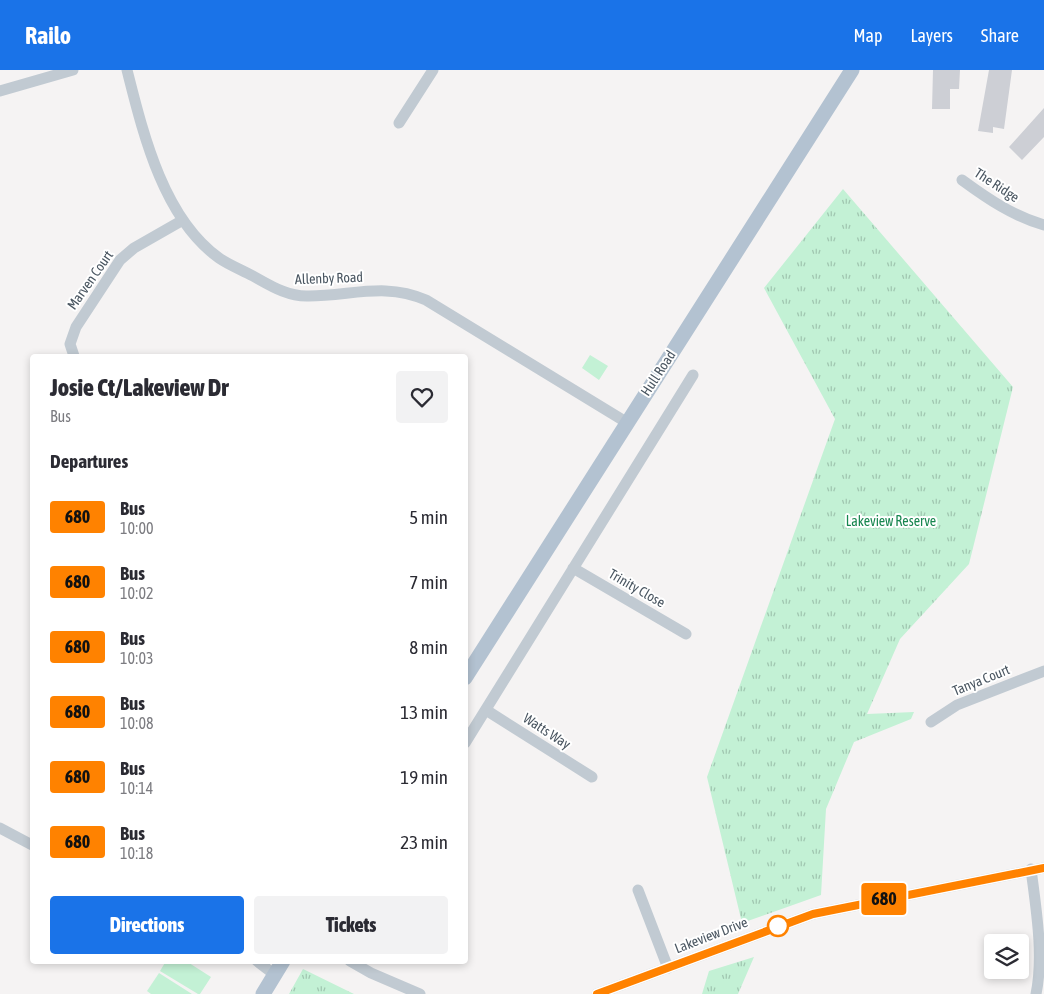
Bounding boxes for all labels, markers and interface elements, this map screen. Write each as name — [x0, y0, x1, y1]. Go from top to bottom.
text: Railo — [25, 22, 71, 49]
text: Map — [853, 25, 882, 46]
text: Layers — [910, 25, 953, 46]
text: Share — [981, 25, 1019, 46]
street label: The Ridge — [972, 165, 1022, 205]
street label: Marven Court — [64, 247, 116, 313]
street label: Allenby Road — [295, 269, 363, 287]
street label: Hull Road — [637, 347, 679, 399]
button: heart — [396, 371, 448, 423]
text: Josie Ct/Lakeview Dr — [50, 374, 228, 401]
text: Bus — [50, 407, 71, 425]
text: Departures — [50, 450, 128, 472]
text: Bus — [120, 497, 145, 519]
text: 680 — [65, 506, 90, 527]
text: 5 min — [409, 506, 448, 528]
park label: Lakeview Reserve — [846, 513, 936, 529]
text: 10:00 — [120, 519, 154, 537]
text: Bus — [120, 562, 145, 584]
street label: Trinity Close — [606, 566, 668, 610]
text: 680 — [65, 571, 90, 592]
text: 7 min — [409, 571, 448, 593]
text: 10:02 — [120, 584, 154, 602]
text: Bus — [120, 627, 145, 649]
text: 680 — [65, 636, 90, 657]
text: 8 min — [409, 636, 448, 658]
text: 10:03 — [120, 649, 154, 667]
street label: Tanya Court — [950, 661, 1012, 699]
text: Bus — [120, 692, 145, 714]
text: 680 — [65, 701, 90, 722]
text: 13 min — [400, 701, 448, 723]
street label: Watts Way — [520, 710, 574, 752]
text: 10:08 — [120, 714, 154, 732]
text: Bus — [120, 757, 145, 779]
text: 680 — [65, 766, 90, 787]
text: 19 min — [400, 766, 448, 788]
text: 10:14 — [120, 779, 153, 797]
text: Bus — [120, 822, 145, 844]
text: 680 — [65, 831, 90, 852]
text: 23 min — [400, 831, 448, 853]
text: 10:18 — [120, 844, 153, 862]
line badge: 680 — [855, 883, 913, 915]
text: 680 — [871, 888, 897, 909]
button: Directions — [50, 896, 244, 954]
button: Tickets — [254, 896, 448, 954]
street label: Lakeview Drive — [672, 914, 750, 956]
unlabelled marker — [767, 915, 789, 937]
map controls — [984, 934, 1029, 979]
button: layers — [984, 934, 1029, 979]

